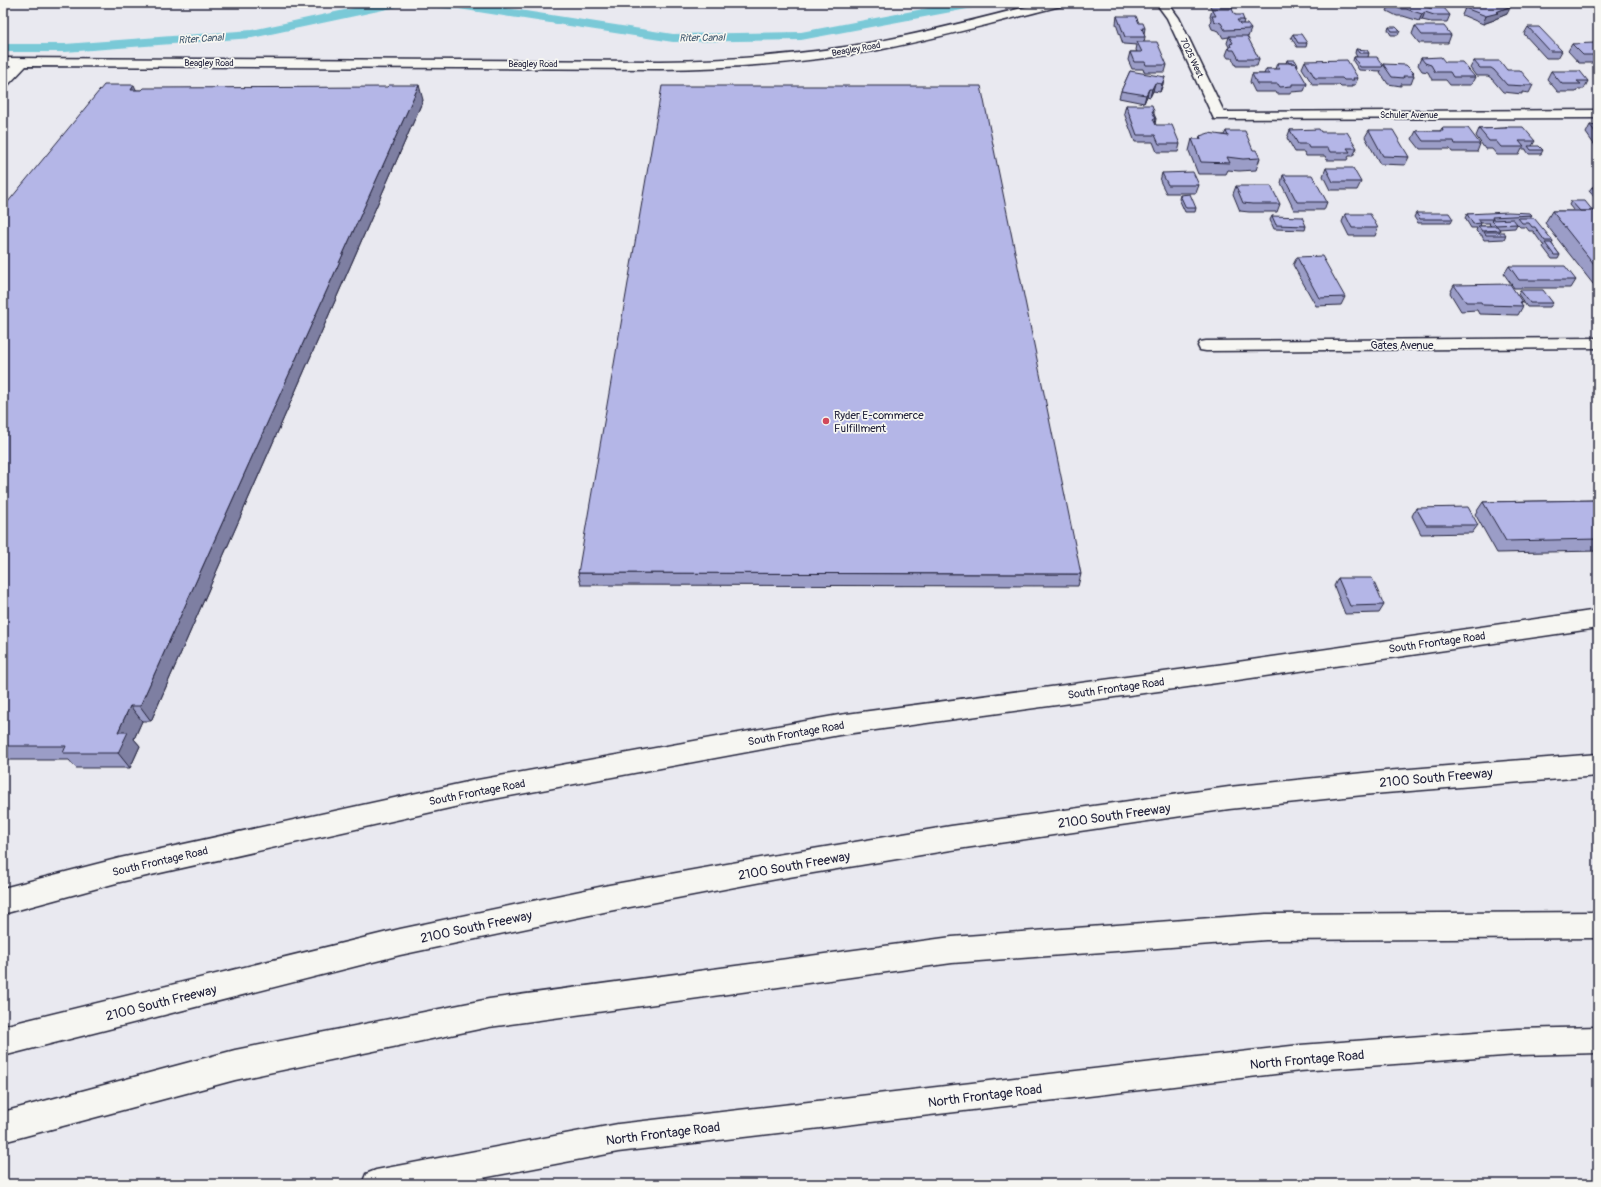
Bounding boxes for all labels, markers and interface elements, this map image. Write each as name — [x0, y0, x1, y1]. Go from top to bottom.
water label: Riter Canal — [178, 31, 226, 47]
water label: Riter Canal — [679, 32, 726, 44]
street label: 7025 West — [1178, 37, 1206, 80]
street label: Beagley Road — [831, 40, 881, 59]
street label: Beagley Road — [184, 58, 234, 69]
street label: Beagley Road — [508, 59, 558, 70]
street label: Schuler Avenue — [1380, 110, 1439, 121]
street label: Gates Avenue — [1370, 339, 1434, 352]
place label: Ryder E-commerce Fulfillment — [834, 409, 924, 435]
marker: Ryder E-commerce Fulfillment — [821, 416, 831, 426]
street label: South Frontage Road — [1388, 629, 1486, 656]
street label: South Frontage Road — [1067, 675, 1165, 702]
street label: South Frontage Road — [747, 719, 845, 748]
street label: 2100 South Freeway — [1379, 765, 1494, 791]
street label: South Frontage Road — [428, 777, 526, 808]
street label: 2100 South Freeway — [1057, 800, 1172, 832]
street label: South Frontage Road — [111, 844, 209, 879]
street label: 2100 South Freeway — [737, 848, 852, 884]
street label: 2100 South Freeway — [419, 907, 534, 947]
street label: 2100 South Freeway — [104, 981, 219, 1024]
street label: North Frontage Road — [1249, 1047, 1365, 1073]
street label: North Frontage Road — [927, 1081, 1043, 1111]
street label: North Frontage Road — [605, 1119, 721, 1149]

